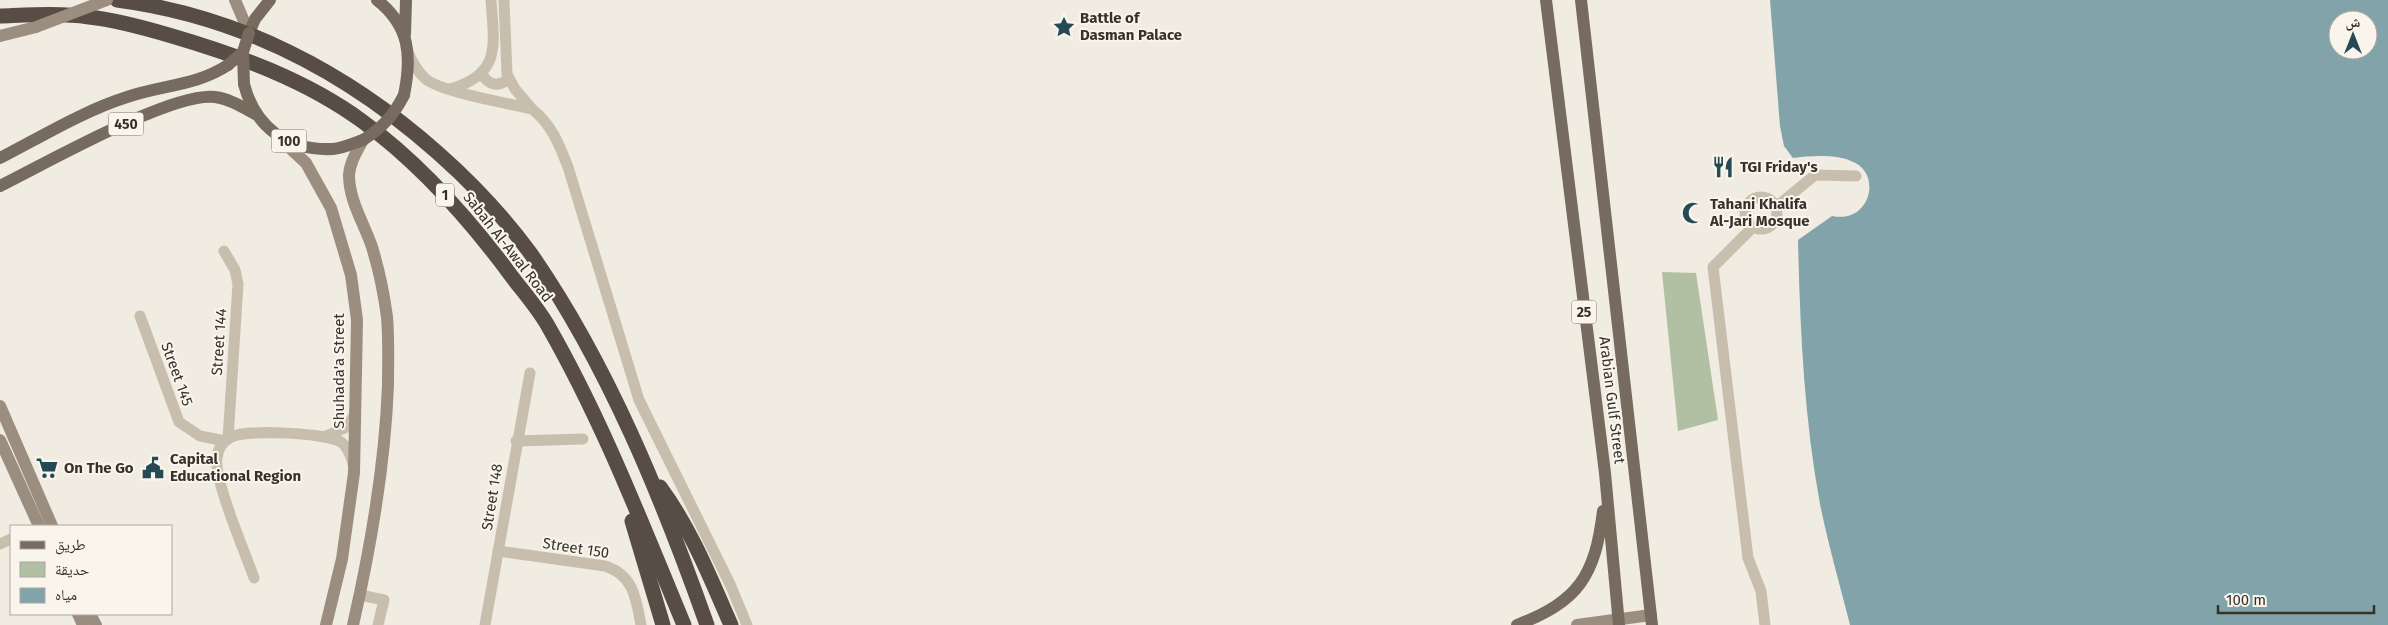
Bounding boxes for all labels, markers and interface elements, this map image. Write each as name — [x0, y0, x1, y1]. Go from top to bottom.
place label: Battle of Dasman Palace — [1080, 9, 1182, 44]
north arrow — [2328, 10, 2378, 60]
place icon: Battle of Dasman Palace — [1051, 14, 1077, 40]
text: ش — [2346, 14, 2361, 31]
road number: 450 — [108, 112, 144, 136]
road number: 100 — [272, 130, 306, 152]
restaurant icon: TGI Friday's — [1710, 154, 1736, 180]
place label: TGI Friday's — [1740, 158, 1818, 176]
road number: 1 — [436, 184, 454, 206]
street label: Sabah Al-Awal Road — [459, 188, 557, 306]
place label: Tahani Khalifa Al-Jari Mosque — [1709, 195, 1810, 230]
mosque icon: Tahani Khalifa Al-Jari Mosque — [1680, 200, 1706, 226]
road number: 25 — [1572, 300, 1596, 324]
street label: Street 144 — [208, 308, 230, 376]
street label: Shuhada'a Street — [330, 313, 348, 429]
street label: Arabian Gulf Street — [1595, 335, 1629, 465]
street label: Street 145 — [157, 340, 197, 408]
place label: Capital Educational Region — [170, 450, 301, 485]
supermarket icon: On The Go — [34, 455, 60, 481]
public building icon: Capital Educational Region — [140, 455, 166, 481]
place label: On The Go — [64, 459, 134, 477]
street label: Street 148 — [478, 462, 506, 532]
legend — [10, 525, 172, 615]
street label: Street 150 — [541, 534, 611, 562]
text: طريق — [55, 536, 86, 555]
text: حديقة — [55, 561, 90, 579]
scale bar — [2218, 582, 2374, 614]
text: مياه — [55, 586, 77, 604]
text: 100 m — [2226, 591, 2266, 609]

